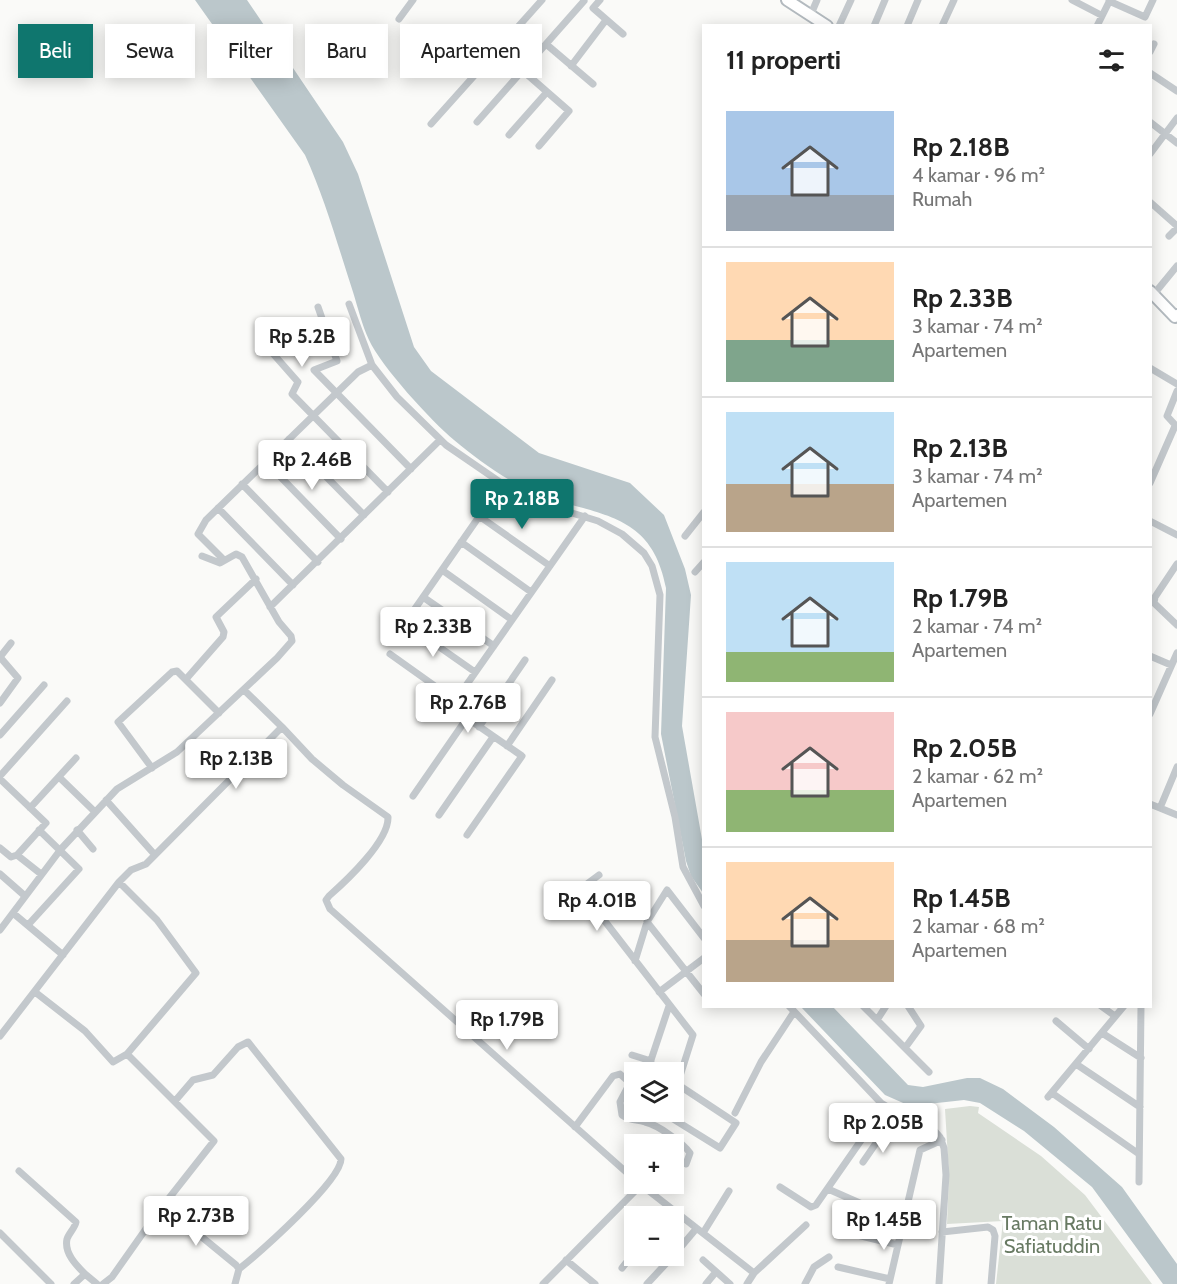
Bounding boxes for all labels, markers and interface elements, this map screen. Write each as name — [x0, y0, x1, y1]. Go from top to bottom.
chip: Beli — [18, 24, 93, 78]
chip: Sewa — [105, 24, 195, 78]
chip: Filter — [207, 24, 293, 78]
chip: Baru — [305, 24, 388, 78]
chip: Apartemen — [400, 24, 542, 78]
text: 11 properti — [726, 44, 841, 76]
icon: filters — [1095, 44, 1128, 77]
text: Rp 2.18B — [912, 131, 1009, 163]
icon: home — [774, 135, 846, 207]
text: 4 kamar · 96 m² — [912, 163, 1045, 187]
text: Rumah — [912, 187, 972, 211]
text: Rp 2.33B — [912, 282, 1013, 314]
icon: home — [774, 286, 846, 358]
text: 3 kamar · 74 m² — [912, 314, 1043, 338]
pin: Rp 5.2B — [247, 317, 357, 368]
text: Rp 5.2B — [269, 324, 335, 348]
text: Apartemen — [912, 338, 1007, 362]
text: Rp 2.13B — [912, 432, 1008, 464]
icon: home — [774, 436, 846, 508]
pin: Rp 2.46B — [250, 440, 374, 491]
text: Rp 2.46B — [272, 447, 352, 471]
text: 3 kamar · 74 m² — [912, 464, 1043, 488]
pin: Rp 2.18B — [460, 479, 584, 530]
text: Rp 2.18B — [485, 486, 559, 510]
text: Apartemen — [912, 488, 1007, 512]
text: Rp 1.79B — [912, 582, 1008, 614]
icon: home — [774, 586, 846, 658]
pin: Rp 2.33B — [371, 607, 495, 658]
text: Rp 2.33B — [394, 614, 472, 638]
text: 2 kamar · 74 m² — [912, 614, 1042, 638]
text: Apartemen — [912, 638, 1007, 662]
pin: Rp 2.76B — [406, 683, 530, 734]
text: Rp 2.76B — [430, 690, 506, 714]
text: Rp 2.05B — [912, 732, 1017, 764]
icon: home — [774, 736, 846, 808]
pin: Rp 2.13B — [174, 739, 298, 790]
text: Rp 2.13B — [199, 746, 273, 770]
text: 2 kamar · 62 m² — [912, 764, 1043, 788]
text: Apartemen — [912, 788, 1007, 812]
pin: Rp 4.01B — [535, 881, 659, 932]
text: Rp 1.45B — [912, 882, 1011, 914]
icon: home — [774, 886, 846, 958]
text: Rp 4.01B — [558, 888, 637, 912]
text: 2 kamar · 68 m² — [912, 914, 1045, 938]
text: Apartemen — [912, 938, 1007, 962]
pin: Rp 1.79B — [445, 1000, 569, 1051]
text: Rp 1.79B — [470, 1007, 544, 1031]
map controls — [624, 1062, 684, 1266]
button: layers — [624, 1062, 684, 1122]
pin: Rp 2.05B — [821, 1103, 945, 1154]
text: Rp 2.05B — [843, 1110, 923, 1134]
button: + — [624, 1134, 684, 1194]
pin: Rp 2.73B — [134, 1196, 258, 1247]
pin: Rp 1.45B — [822, 1200, 946, 1251]
text: Rp 2.73B — [158, 1203, 234, 1227]
button: − — [624, 1206, 684, 1266]
text: Rp 1.45B — [846, 1207, 922, 1231]
park label: Taman Ratu Safiatuddin — [1002, 1211, 1102, 1258]

